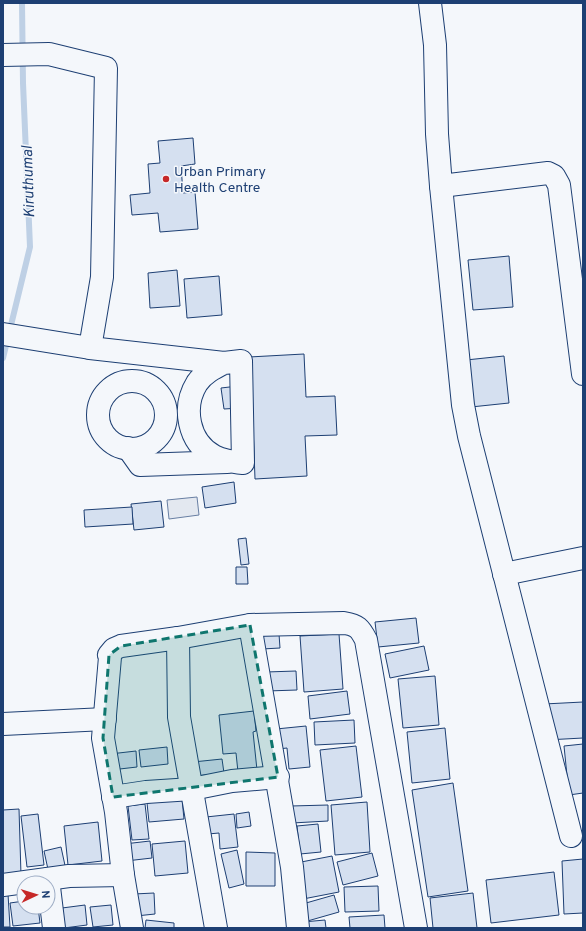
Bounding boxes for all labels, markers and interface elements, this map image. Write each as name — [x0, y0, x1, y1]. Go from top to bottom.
water label: Kiruthumal — [19, 144, 40, 218]
place label: Urban Primary Health Centre — [174, 164, 266, 197]
marker: Urban Primary Health Centre — [161, 174, 171, 184]
north arrow — [16, 875, 56, 915]
text: N — [38, 890, 52, 899]

